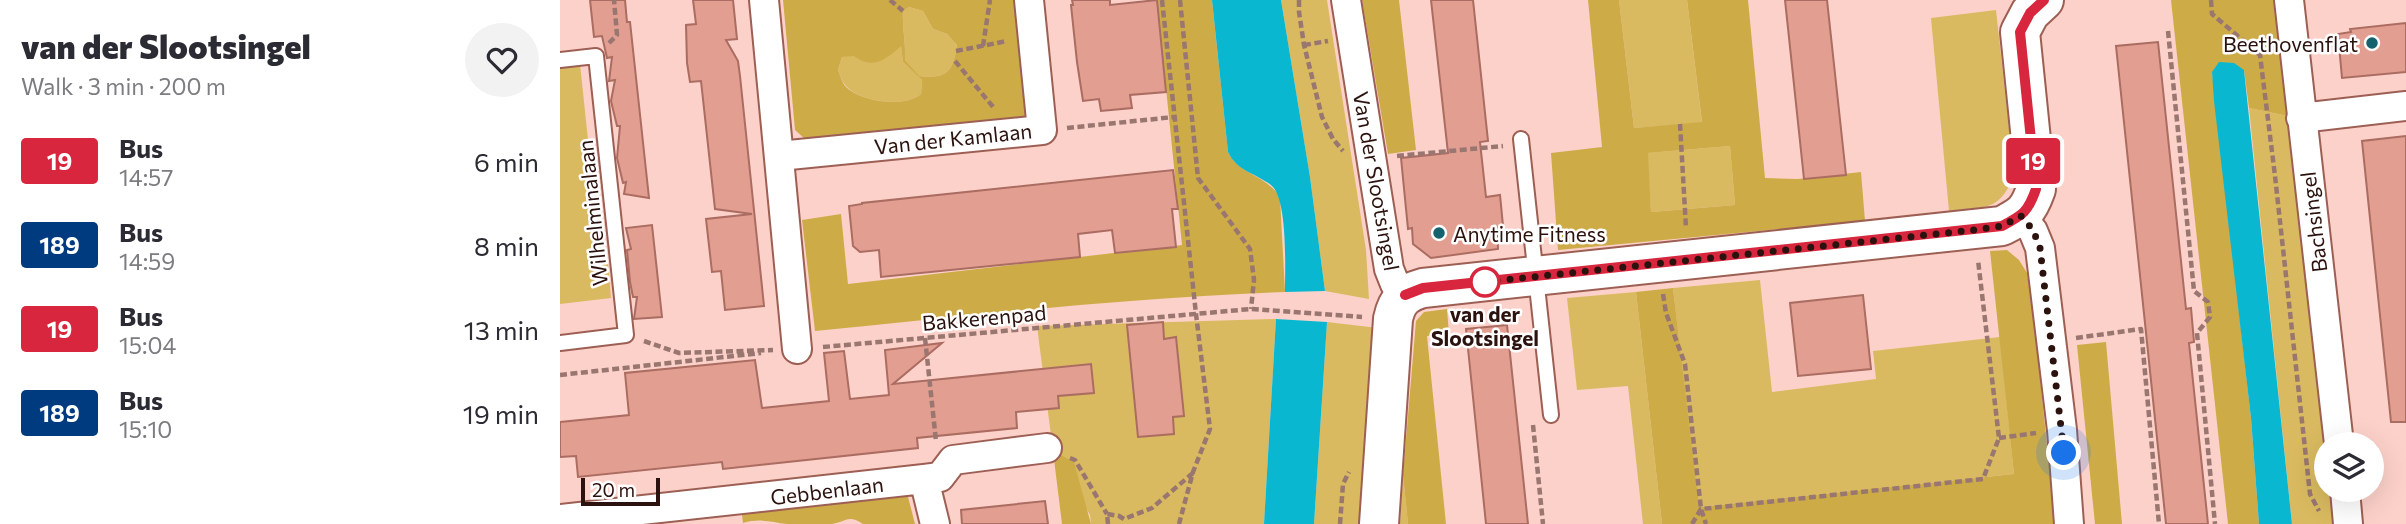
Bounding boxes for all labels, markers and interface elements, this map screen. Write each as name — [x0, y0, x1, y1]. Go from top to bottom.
button: heart — [465, 23, 539, 97]
text: van der Slootsingel — [21, 25, 311, 66]
place label: Beethovenflat — [2223, 31, 2358, 56]
marker: Beethovenflat — [2364, 35, 2380, 51]
text: Walk · 3 min · 200 m — [21, 72, 226, 100]
street label: Van der Slootsingel — [1349, 89, 1405, 273]
street label: Van der Kamlaan — [873, 117, 1033, 159]
text: Bus — [119, 132, 163, 163]
line badge: 19 — [2002, 138, 2064, 184]
street label: Wilhelminalaan — [572, 139, 612, 287]
text: 19 — [47, 146, 72, 175]
text: 6 min — [474, 146, 539, 177]
text: 19 — [2020, 146, 2046, 175]
text: 14:57 — [119, 163, 173, 191]
street label: Bachsingel — [2294, 170, 2332, 274]
text: Bus — [119, 216, 163, 247]
place label: Anytime Fitness — [1453, 221, 1606, 246]
marker: Anytime Fitness — [1431, 225, 1447, 241]
text: 189 — [39, 230, 80, 259]
text: 8 min — [474, 230, 539, 261]
text: 14:59 — [119, 247, 175, 275]
marker: van der Slootsingel — [1470, 267, 1500, 297]
street label: Bakkerenpad — [921, 299, 1047, 335]
text: Bus — [119, 300, 163, 331]
place label: van der Slootsingel — [1431, 301, 1539, 350]
text: 19 — [47, 314, 72, 343]
text: 13 min — [464, 314, 539, 345]
text: 15:04 — [119, 331, 176, 359]
text: Bus — [119, 384, 163, 415]
text: 189 — [39, 398, 80, 427]
text: 19 min — [463, 398, 539, 429]
text: 15:10 — [119, 415, 172, 443]
map controls — [2314, 432, 2384, 502]
button: layers — [2314, 432, 2384, 502]
your location — [2046, 435, 2081, 470]
street label: Gebbenlaan — [769, 471, 885, 509]
scale bar — [581, 475, 660, 507]
text: 20 m — [592, 478, 635, 501]

